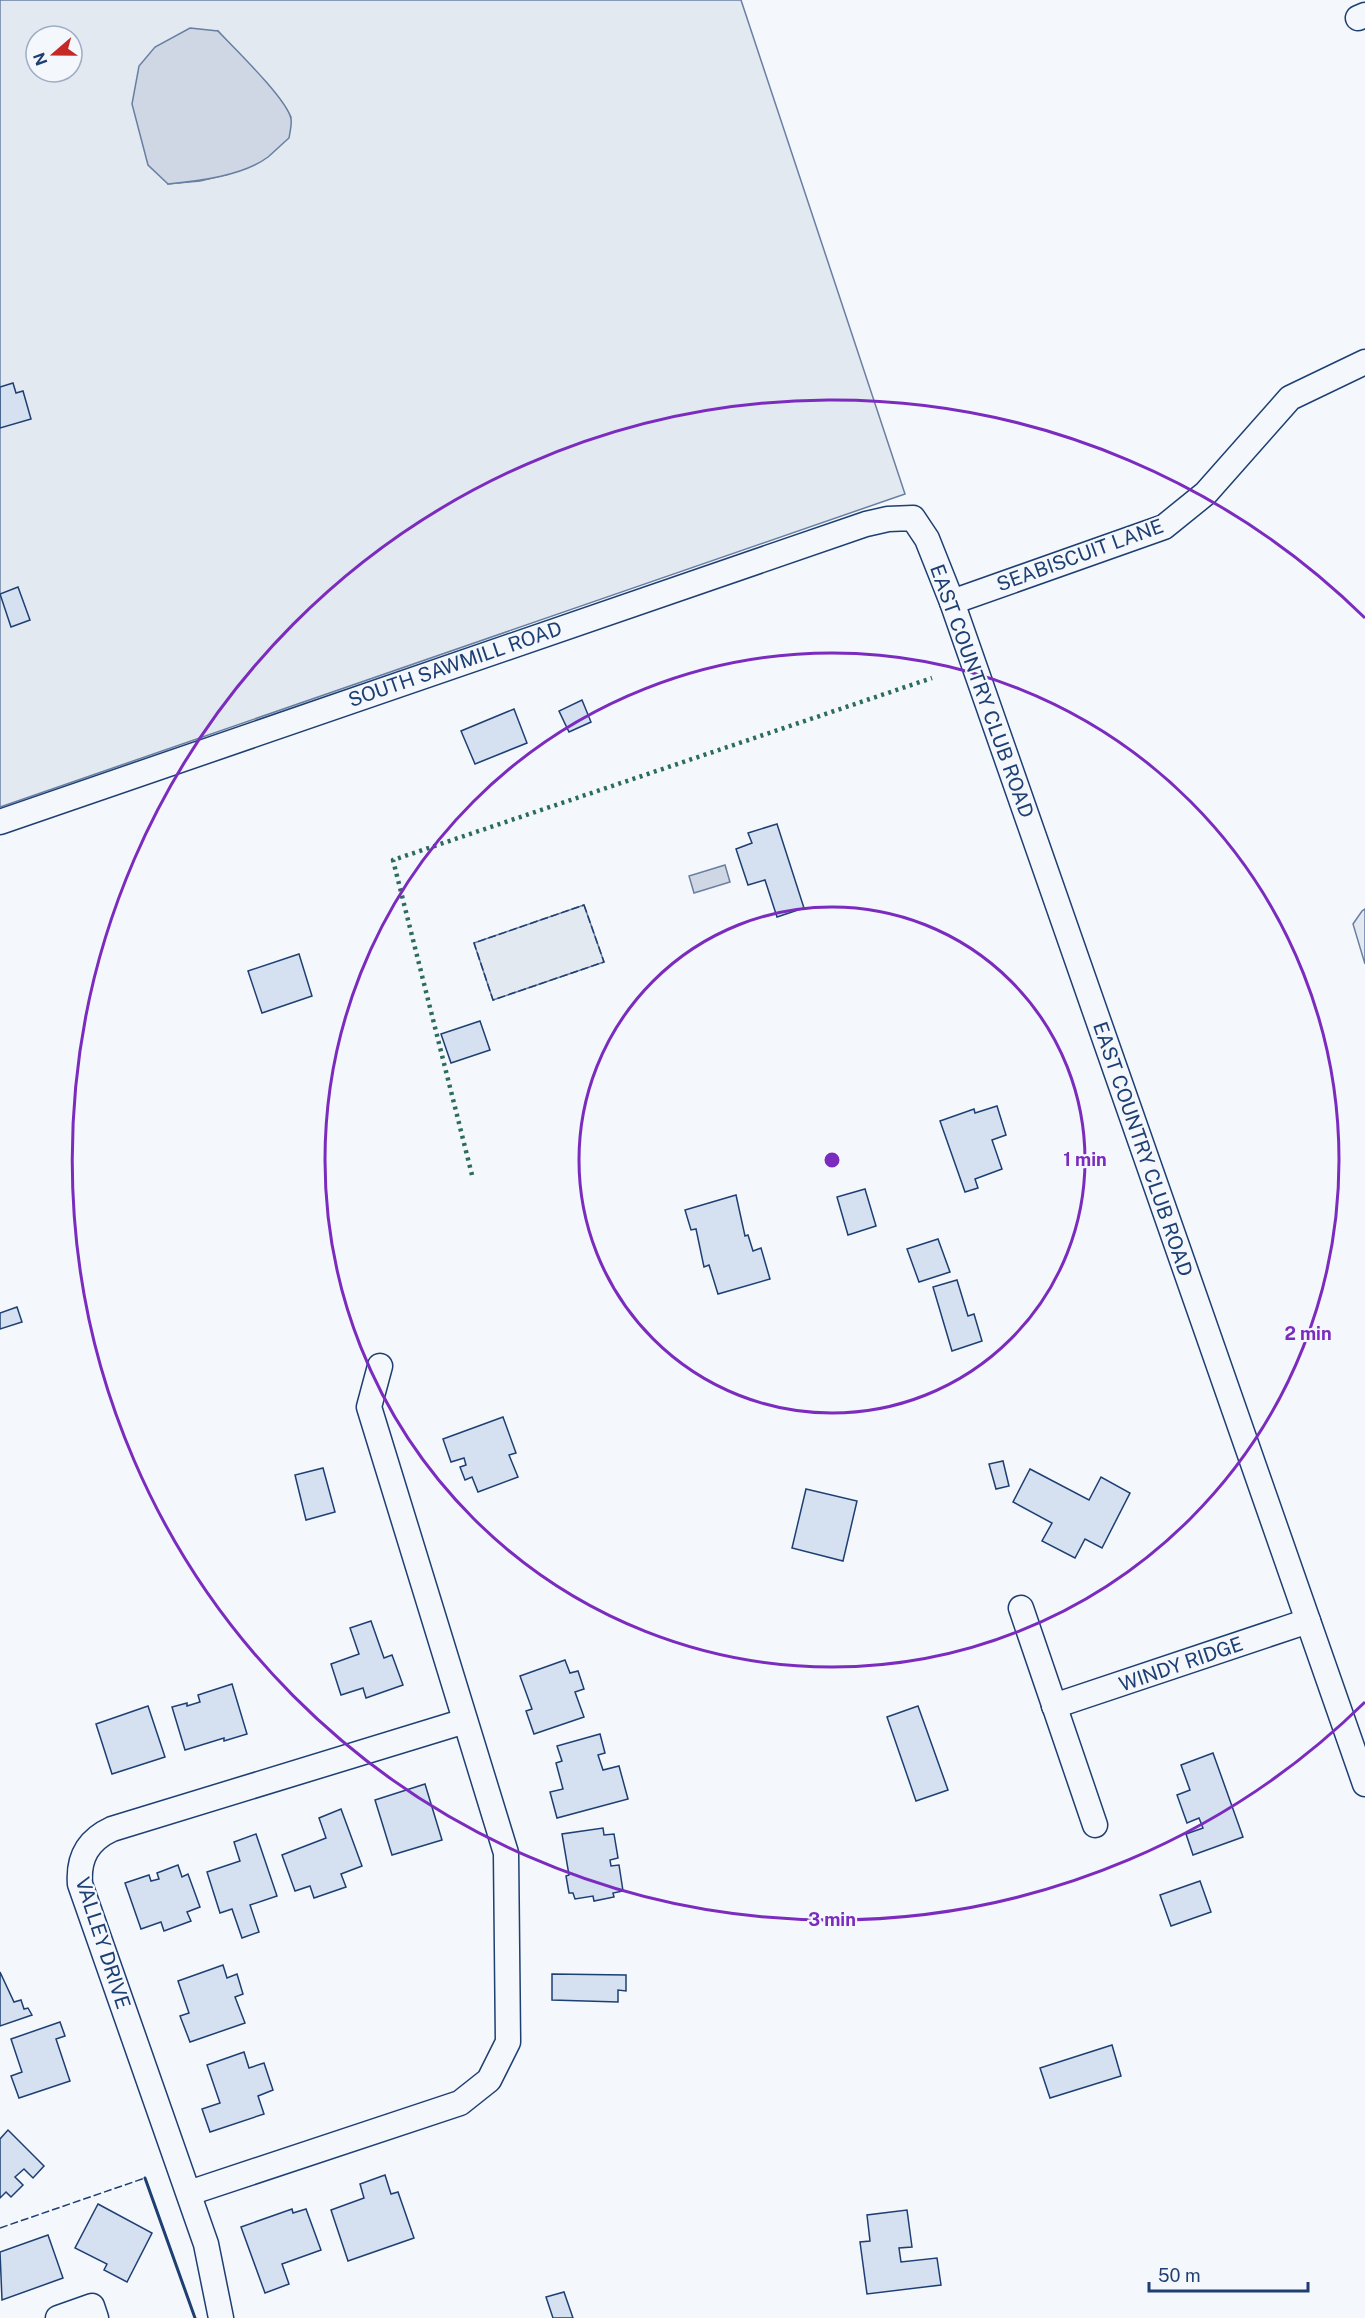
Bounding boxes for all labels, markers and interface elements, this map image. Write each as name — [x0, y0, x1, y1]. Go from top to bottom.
north arrow — [24, 24, 84, 84]
text: N — [29, 50, 51, 68]
street label: SEABISCUIT LANE — [993, 514, 1167, 596]
street label: EAST COUNTRY CLUB ROAD — [925, 561, 1039, 821]
street label: SOUTH SAWMILL ROAD — [345, 616, 565, 712]
street label: EAST COUNTRY CLUB ROAD — [1088, 1019, 1198, 1279]
text: 1 min — [1063, 1149, 1107, 1170]
centre of rings — [822, 1150, 842, 1170]
text: 2 min — [1284, 1323, 1332, 1344]
street label: WINDY RIDGE — [1116, 1632, 1246, 1696]
street label: VALLEY DRIVE — [70, 1874, 136, 2012]
text: 3 min — [808, 1909, 856, 1930]
scale bar — [1149, 2255, 1308, 2293]
text: 50 m — [1158, 2265, 1201, 2286]

